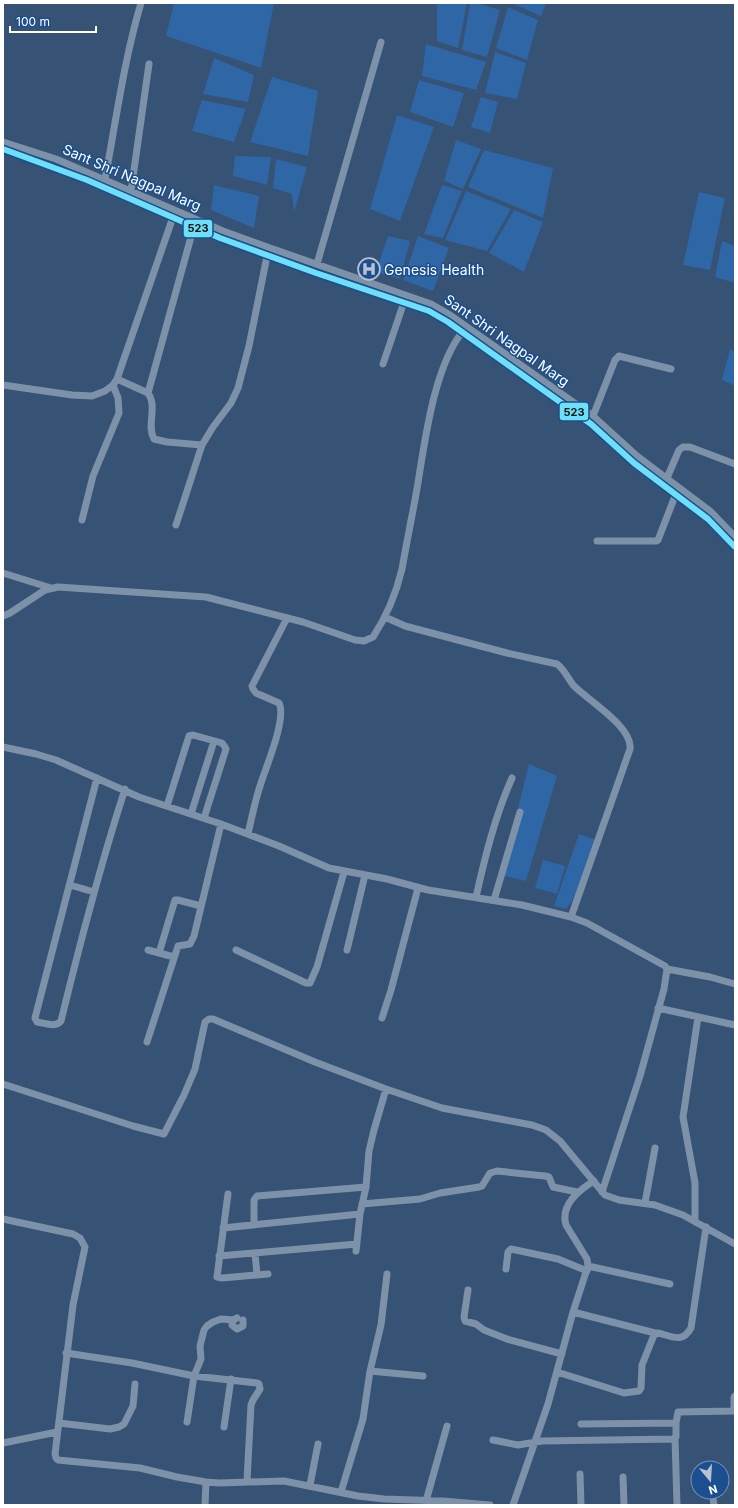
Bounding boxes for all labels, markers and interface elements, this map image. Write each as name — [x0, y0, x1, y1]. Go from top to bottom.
scale bar — [10, 8, 96, 34]
text: 100 m — [16, 14, 50, 29]
street label: Sant Shri Nagpal Marg — [60, 140, 204, 214]
line badge: 523 — [183, 219, 213, 238]
text: 523 — [187, 221, 209, 235]
hospital icon: Genesis Health — [356, 256, 382, 282]
place label: Genesis Health — [384, 261, 484, 278]
street label: Sant Shri Nagpal Marg — [441, 290, 573, 390]
line badge: 523 — [559, 402, 589, 421]
text: 523 — [563, 405, 585, 419]
north arrow — [690, 1460, 730, 1500]
text: N — [707, 1482, 719, 1497]

